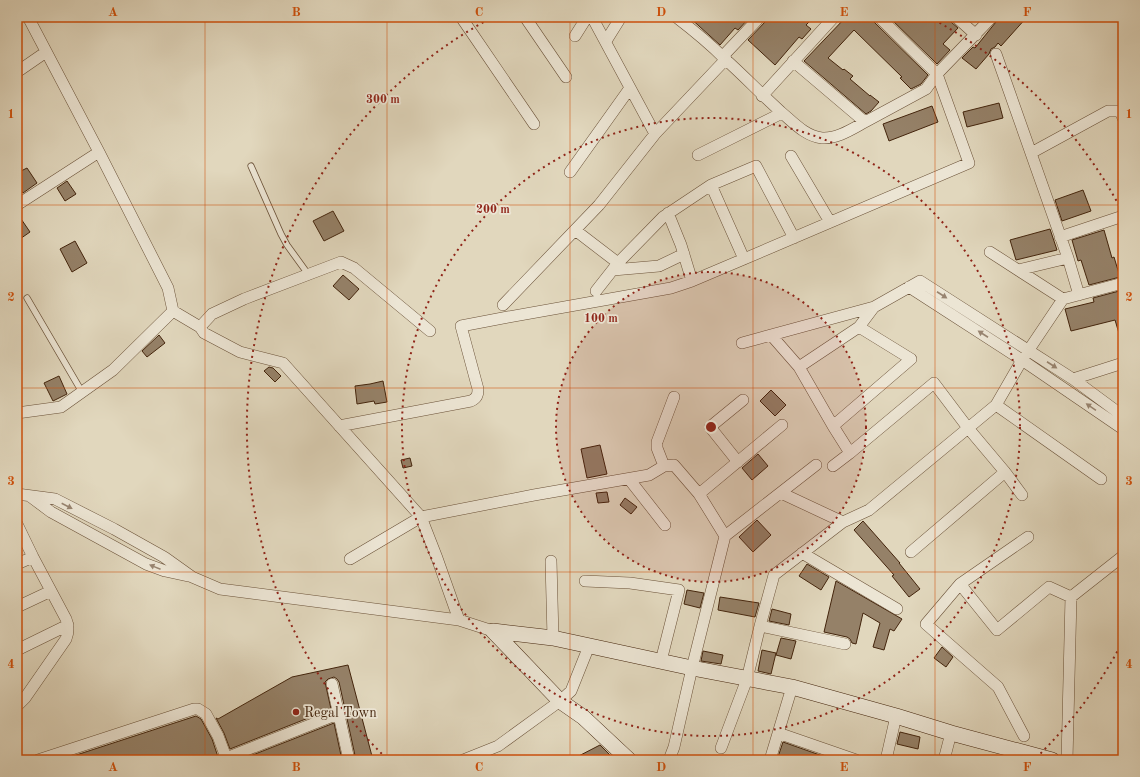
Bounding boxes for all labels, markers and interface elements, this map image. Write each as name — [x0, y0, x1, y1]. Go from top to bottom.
text: A — [108, 6, 118, 19]
text: B — [291, 6, 301, 19]
text: C — [475, 6, 483, 19]
text: D — [656, 6, 666, 19]
text: E — [840, 6, 849, 19]
text: F — [1023, 6, 1032, 19]
text: 300 m — [366, 94, 400, 106]
text: 1 — [7, 108, 15, 121]
text: 1 — [1125, 108, 1133, 121]
text: 200 m — [476, 204, 510, 216]
text: 2 — [7, 291, 15, 304]
one-way arrow — [937, 291, 947, 299]
text: 2 — [1125, 291, 1133, 304]
text: 100 m — [584, 313, 618, 325]
one-way arrow — [977, 331, 989, 338]
one-way arrow — [1047, 361, 1057, 369]
one-way arrow — [1086, 403, 1096, 411]
centre of rings — [704, 420, 718, 434]
text: 3 — [7, 475, 15, 488]
text: 3 — [1125, 475, 1133, 488]
one-way arrow — [62, 502, 73, 509]
one-way arrow — [149, 564, 160, 570]
text: 4 — [7, 658, 15, 671]
text: 4 — [1125, 658, 1133, 671]
place label: Regal Town — [304, 706, 377, 720]
marker: Regal Town — [291, 707, 301, 717]
text: A — [108, 761, 118, 774]
text: B — [291, 761, 301, 774]
text: C — [475, 761, 483, 774]
text: D — [656, 761, 666, 774]
text: E — [840, 761, 849, 774]
text: F — [1023, 761, 1032, 774]

